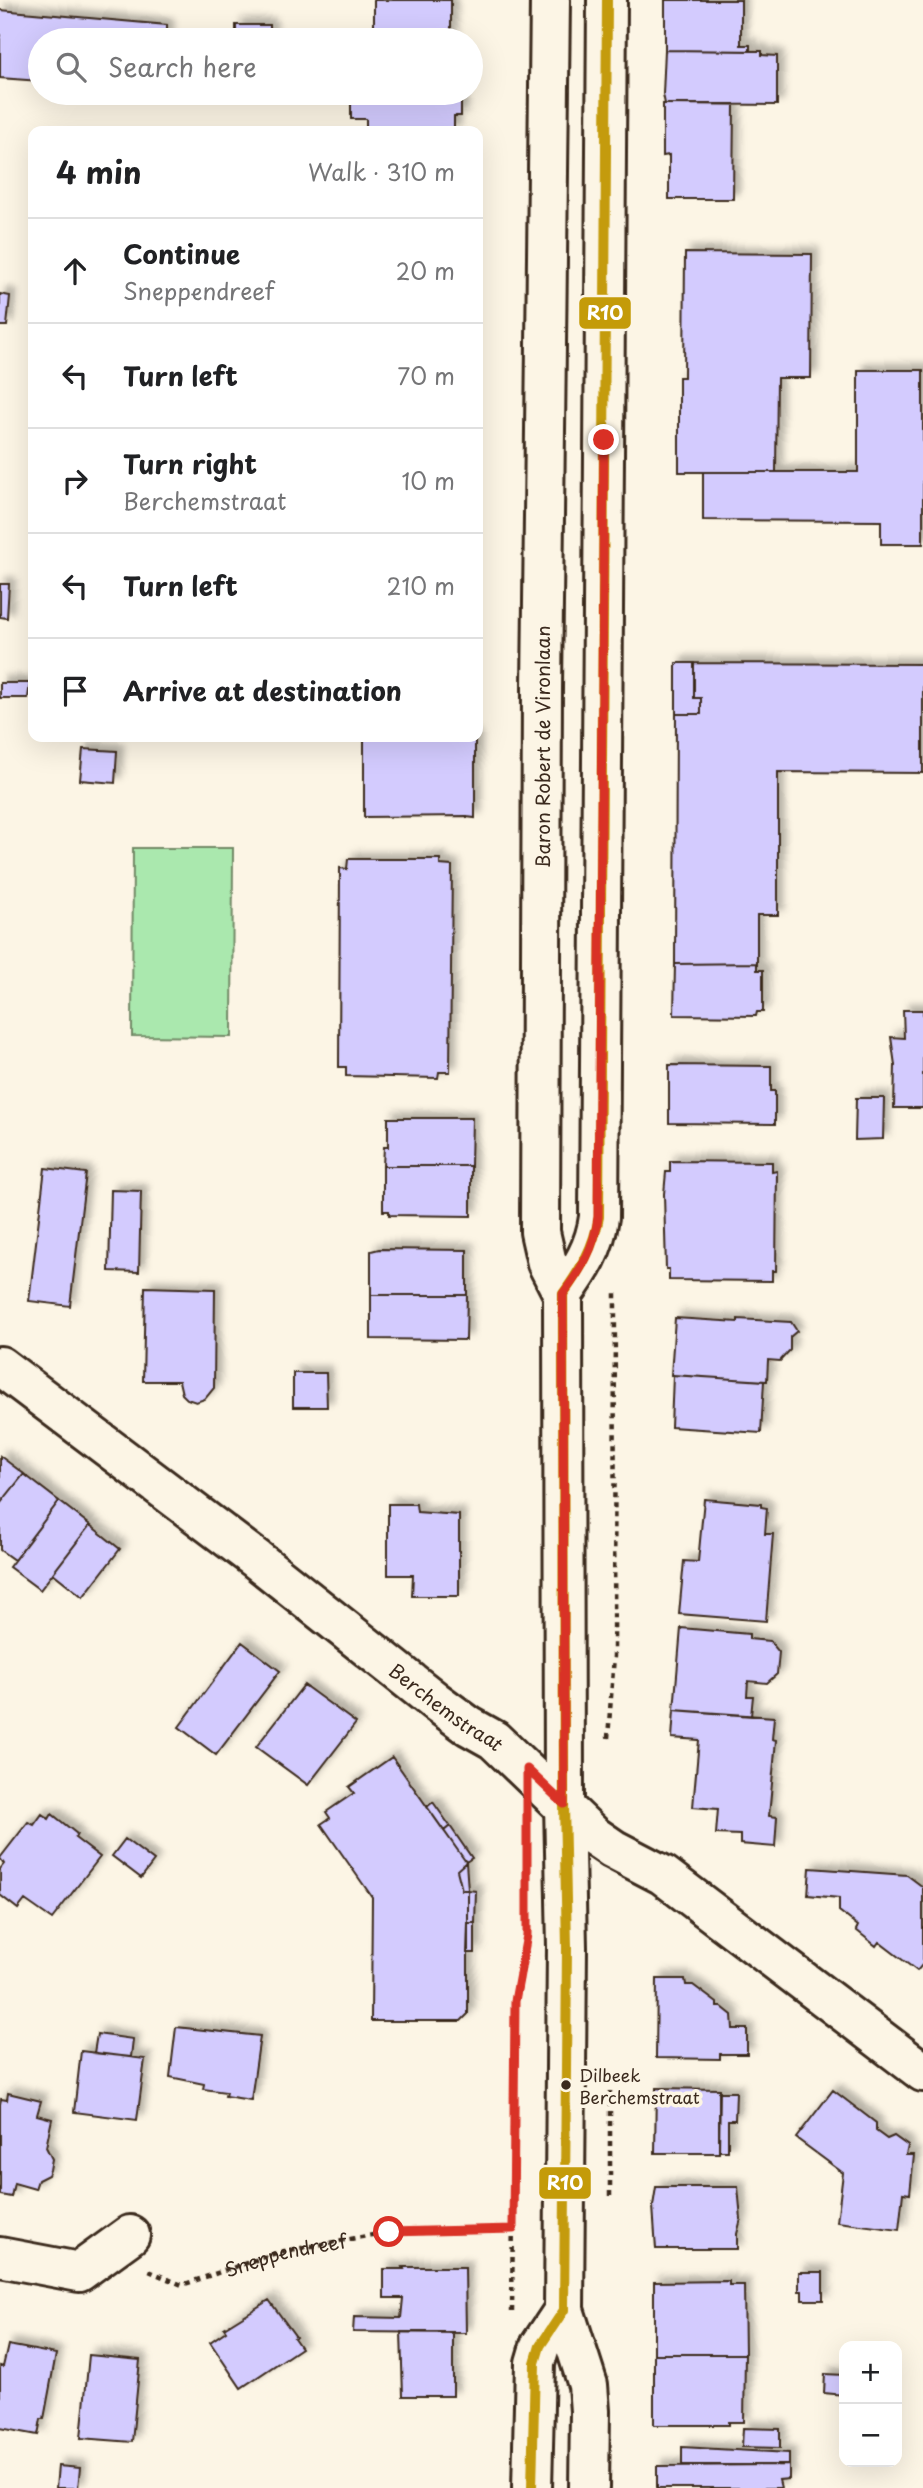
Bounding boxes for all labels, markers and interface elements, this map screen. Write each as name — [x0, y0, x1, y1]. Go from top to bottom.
search box — [28, 28, 483, 105]
text: Search here — [108, 47, 257, 86]
icon: search — [52, 48, 90, 86]
text: 4 min — [56, 149, 142, 194]
text: Walk · 310 m — [308, 154, 455, 189]
text: Continue — [123, 234, 240, 273]
icon: ahead — [56, 252, 94, 290]
text: 20 m — [396, 253, 455, 288]
text: Sneppendreef — [123, 273, 274, 308]
line badge: R10 — [578, 296, 632, 330]
text: R10 — [587, 298, 623, 326]
text: Turn left — [123, 356, 238, 395]
icon: left — [56, 357, 94, 395]
text: 70 m — [397, 358, 455, 393]
route end — [588, 424, 619, 455]
text: Turn right — [123, 444, 257, 483]
icon: right — [56, 462, 94, 500]
text: 10 m — [401, 463, 455, 498]
text: Berchemstraat — [123, 483, 286, 518]
text: Turn left — [123, 566, 238, 605]
icon: left — [56, 567, 94, 605]
text: 210 m — [387, 568, 455, 603]
street label: Baron Robert de Vironlaan — [528, 625, 556, 869]
text: Arrive at destination — [123, 671, 402, 710]
icon: arrive — [56, 672, 94, 710]
street label: Berchemstraat — [384, 1656, 511, 1757]
place label: Dilbeek Berchemstraat — [579, 2062, 700, 2110]
marker: Dilbeek Berchemstraat — [559, 2078, 573, 2092]
line badge: R10 — [538, 2166, 592, 2200]
text: R10 — [547, 2168, 583, 2196]
route start — [373, 2216, 404, 2247]
street label: Sneppendreef — [221, 2226, 350, 2284]
map controls — [839, 2341, 902, 2467]
button: + — [839, 2341, 902, 2404]
button: − — [839, 2404, 902, 2467]

